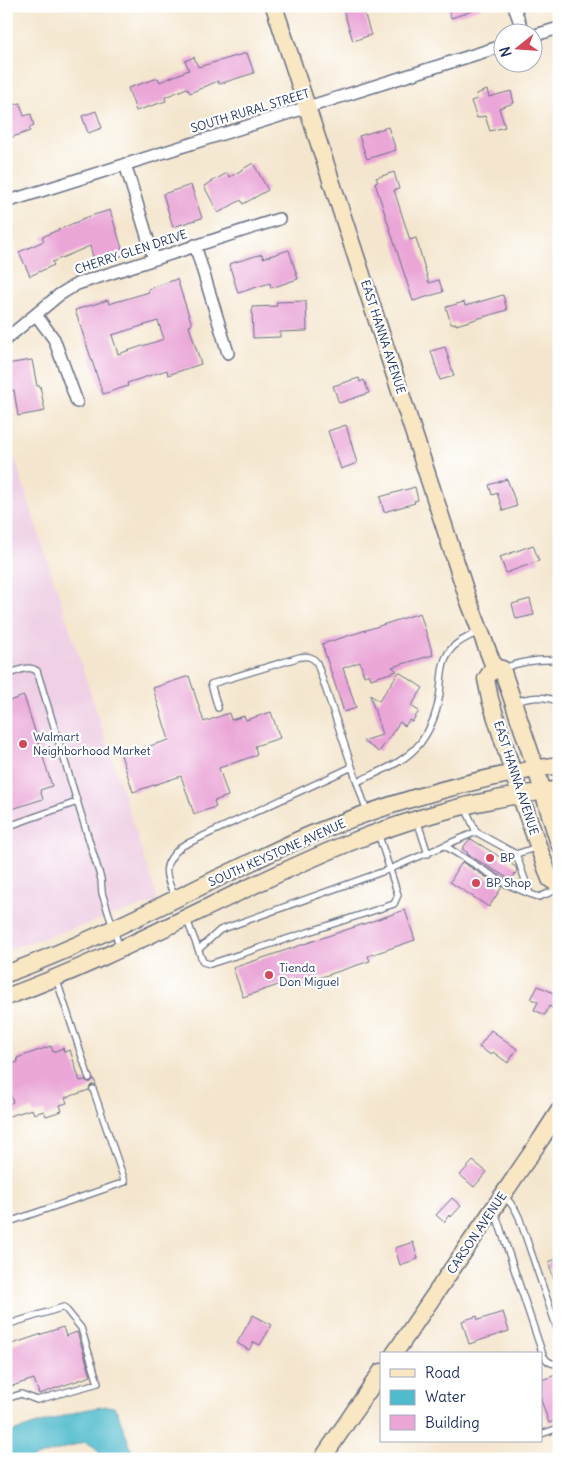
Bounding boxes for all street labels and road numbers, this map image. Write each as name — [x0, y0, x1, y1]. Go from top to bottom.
street label: SOUTH RURAL STREET — [189, 85, 311, 136]
street label: CHERRY GLEN DRIVE — [73, 226, 189, 277]
street label: EAST HANNA AVENUE — [358, 278, 409, 396]
street label: EAST HANNA AVENUE — [491, 719, 542, 837]
street label: SOUTH KEYSTONE AVENUE — [206, 815, 348, 890]
street label: CARSON AVENUE — [444, 1189, 510, 1277]

